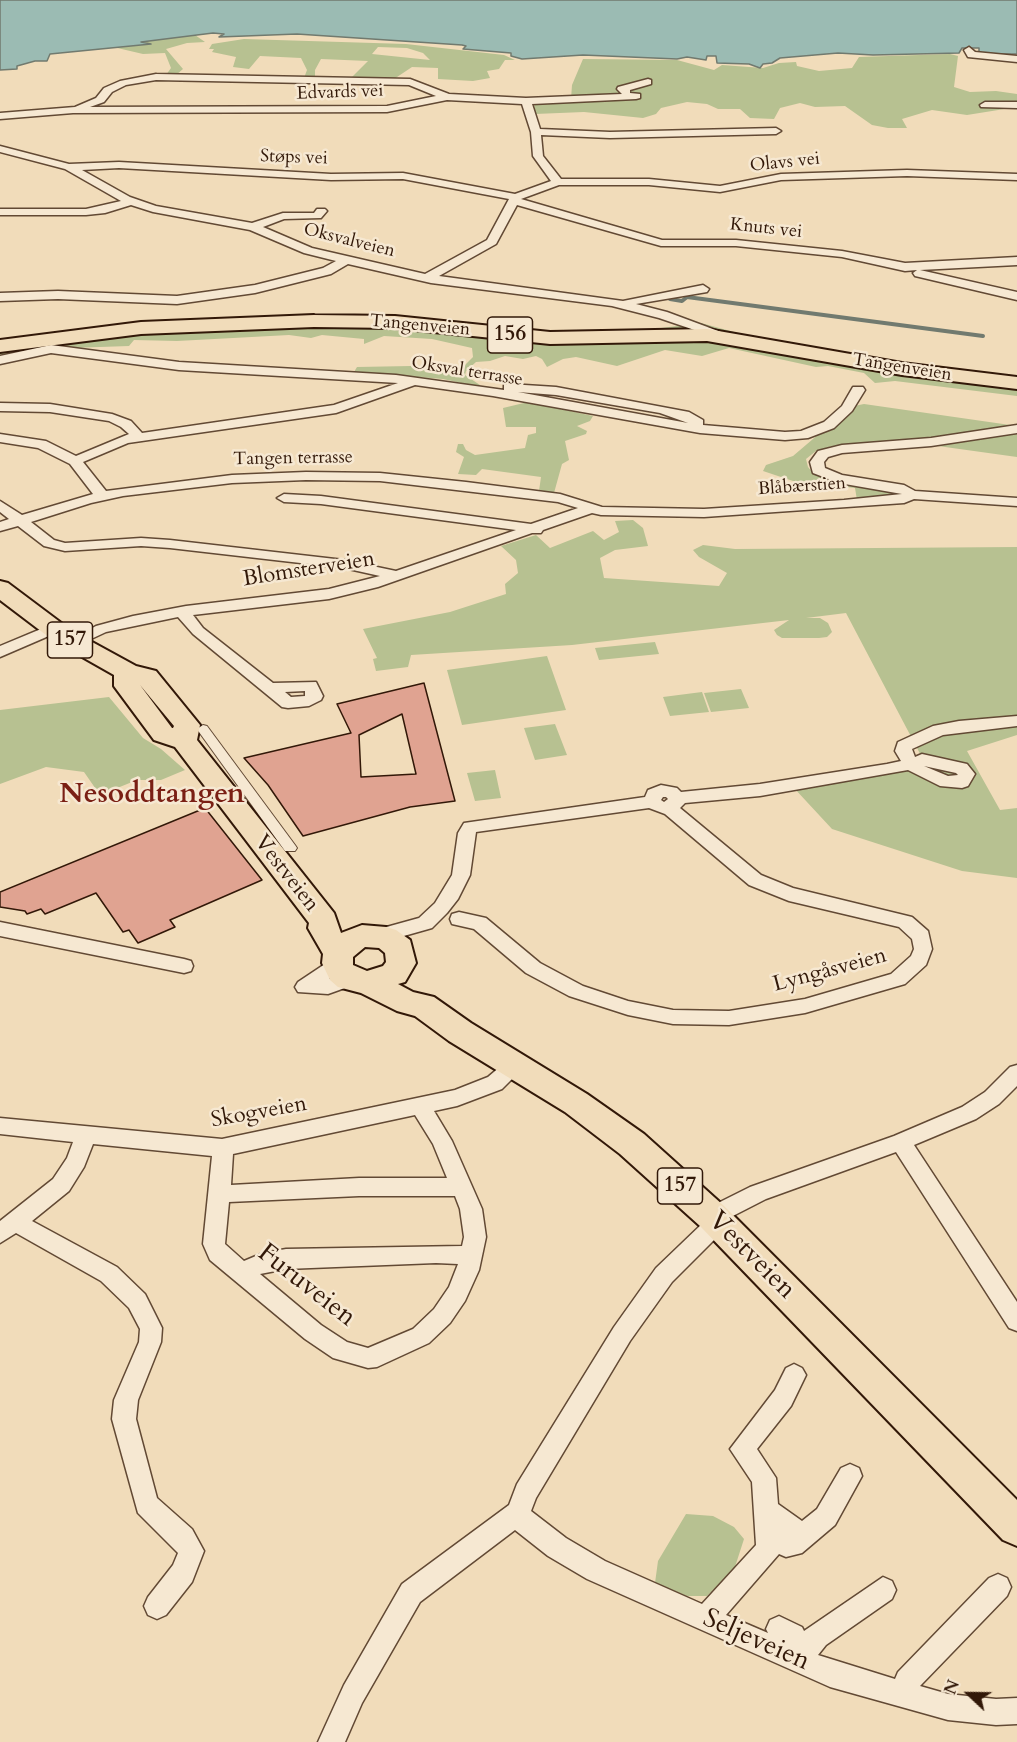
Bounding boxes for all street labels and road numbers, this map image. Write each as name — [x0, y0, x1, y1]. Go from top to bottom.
street label: Edvards vei — [296, 81, 384, 105]
street label: Støps vei — [260, 146, 328, 170]
street label: Olavs vei — [749, 149, 821, 177]
street label: Knuts vei — [729, 214, 803, 244]
street label: Oksvalveien — [301, 219, 397, 263]
street label: Tangenveien — [369, 311, 471, 341]
road number: 156 — [488, 317, 532, 353]
street label: Tangenveien — [851, 349, 953, 387]
street label: Oksval terrasse — [410, 353, 524, 391]
street label: Tangen terrasse — [233, 447, 353, 471]
street label: Blåbærstien — [757, 473, 847, 501]
street label: Blomsterveien — [241, 547, 377, 593]
road number: 157 — [48, 622, 92, 658]
street label: Vestveien — [248, 830, 324, 918]
street label: Lyngåsveien — [770, 943, 890, 999]
street label: Skogveien — [209, 1092, 309, 1134]
road number: 157 — [658, 1168, 702, 1204]
street label: Vestveien — [700, 1205, 802, 1307]
street label: Furuveien — [250, 1238, 362, 1334]
street label: Seljeveien — [698, 1603, 814, 1679]

